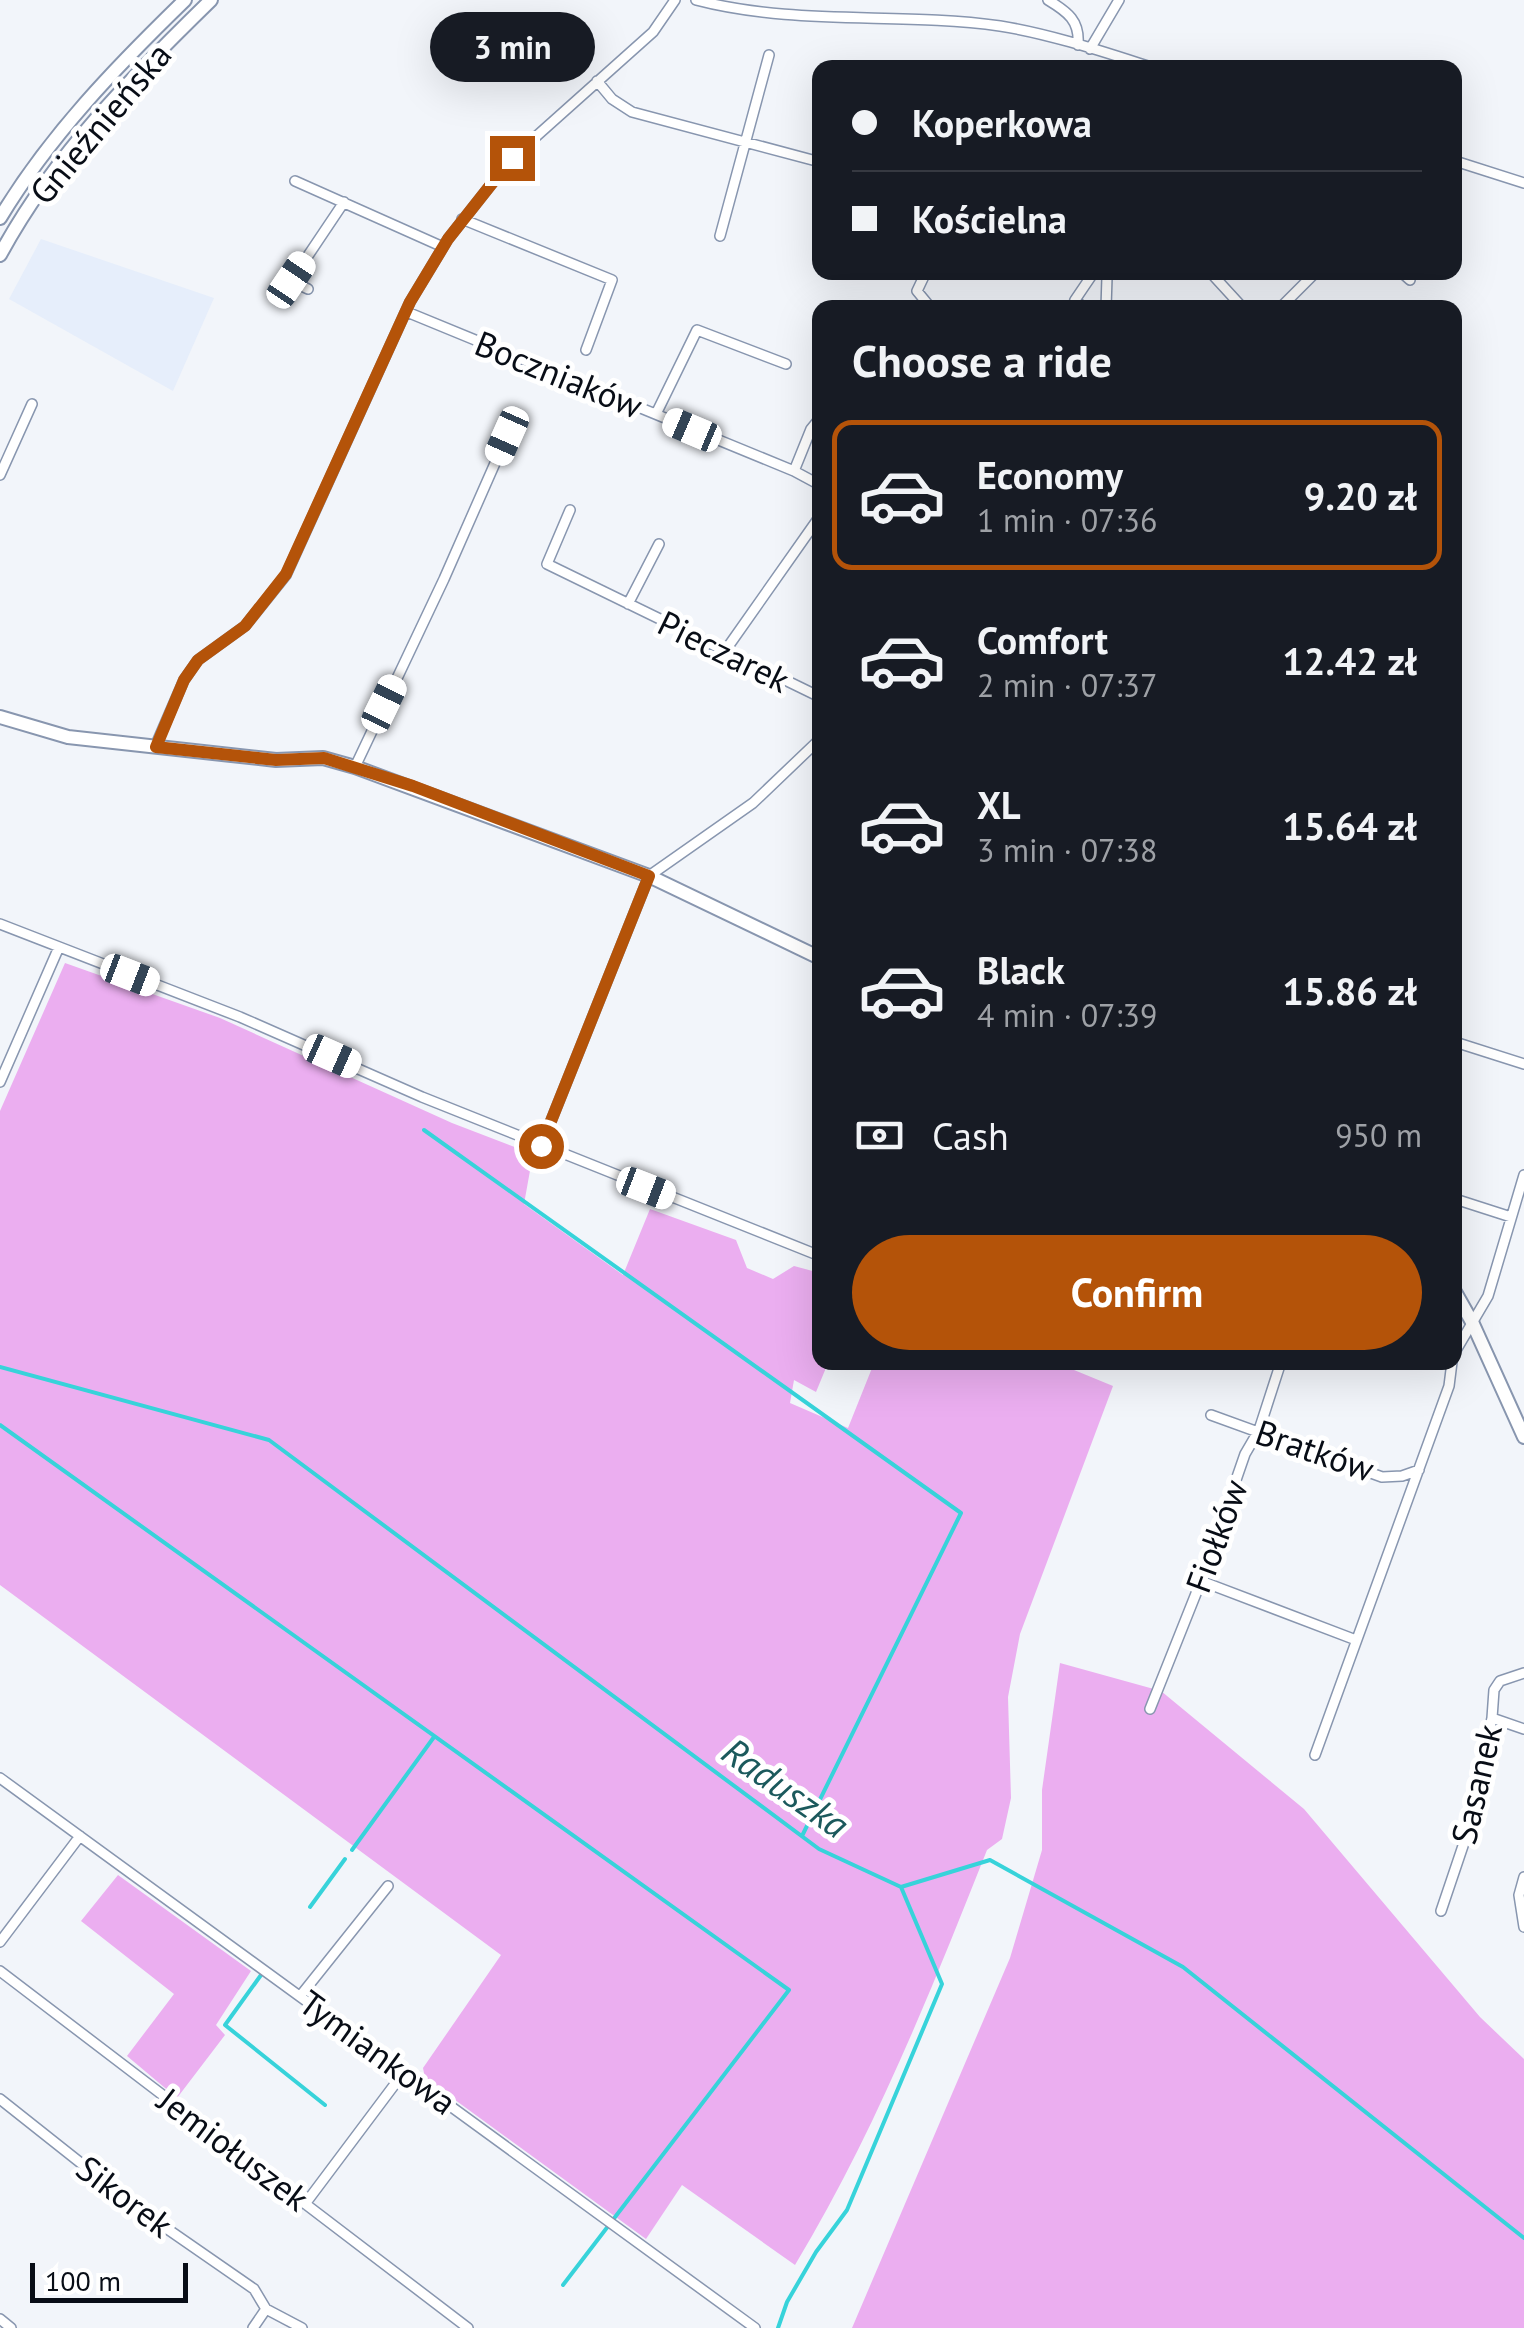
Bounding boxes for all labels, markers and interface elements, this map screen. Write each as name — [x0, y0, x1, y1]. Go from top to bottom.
callout: 3 min — [430, 13, 594, 83]
text: 3 min — [473, 26, 552, 68]
street label: Gnieźnieńska — [19, 33, 181, 213]
text: Koperkowa — [912, 98, 1092, 147]
route end — [490, 136, 535, 181]
text: Kościelna — [912, 194, 1067, 243]
car — [262, 247, 320, 313]
street label: Boczniaków — [469, 320, 650, 428]
text: Choose a ride — [852, 331, 1112, 389]
car — [481, 402, 533, 470]
car — [659, 404, 725, 456]
icon: car — [857, 450, 947, 540]
text: Economy — [977, 450, 1123, 499]
text: 9.20 zł — [1304, 471, 1417, 520]
text: 1 min · 07:36 — [977, 499, 1157, 541]
street label: Pieczarek — [651, 599, 798, 703]
icon: car — [857, 615, 947, 705]
text: Comfort — [977, 615, 1108, 664]
text: 12.42 zł — [1282, 636, 1417, 685]
text: 2 min · 07:37 — [977, 664, 1157, 706]
car — [357, 670, 411, 738]
icon: car — [857, 780, 947, 870]
text: XL — [977, 780, 1021, 829]
text: 15.64 zł — [1282, 801, 1417, 850]
text: 3 min · 07:38 — [977, 829, 1157, 871]
icon: car — [857, 945, 947, 1035]
text: Black — [977, 945, 1065, 994]
car — [97, 950, 163, 1000]
text: 15.86 zł — [1282, 966, 1417, 1015]
text: 4 min · 07:39 — [977, 994, 1157, 1036]
car — [298, 1030, 366, 1082]
icon: cash — [852, 1108, 907, 1163]
text: Cash — [932, 1111, 1009, 1160]
text: 950 m — [1335, 1114, 1422, 1156]
route start — [519, 1124, 564, 1169]
car — [613, 1163, 679, 1213]
button: Confirm — [852, 1235, 1422, 1350]
street label: Bratków — [1250, 1408, 1380, 1492]
street label: Fiołków — [1174, 1473, 1258, 1599]
street label: Sasanek — [1440, 1719, 1512, 1848]
water label: Raduszka — [713, 1726, 859, 1848]
street label: Tymiankowa — [290, 1980, 466, 2124]
street label: Jemiołuszek — [147, 2076, 319, 2221]
street label: Sikorek — [67, 2145, 183, 2247]
scale bar — [30, 2258, 188, 2302]
text: 100 m — [45, 2262, 121, 2299]

